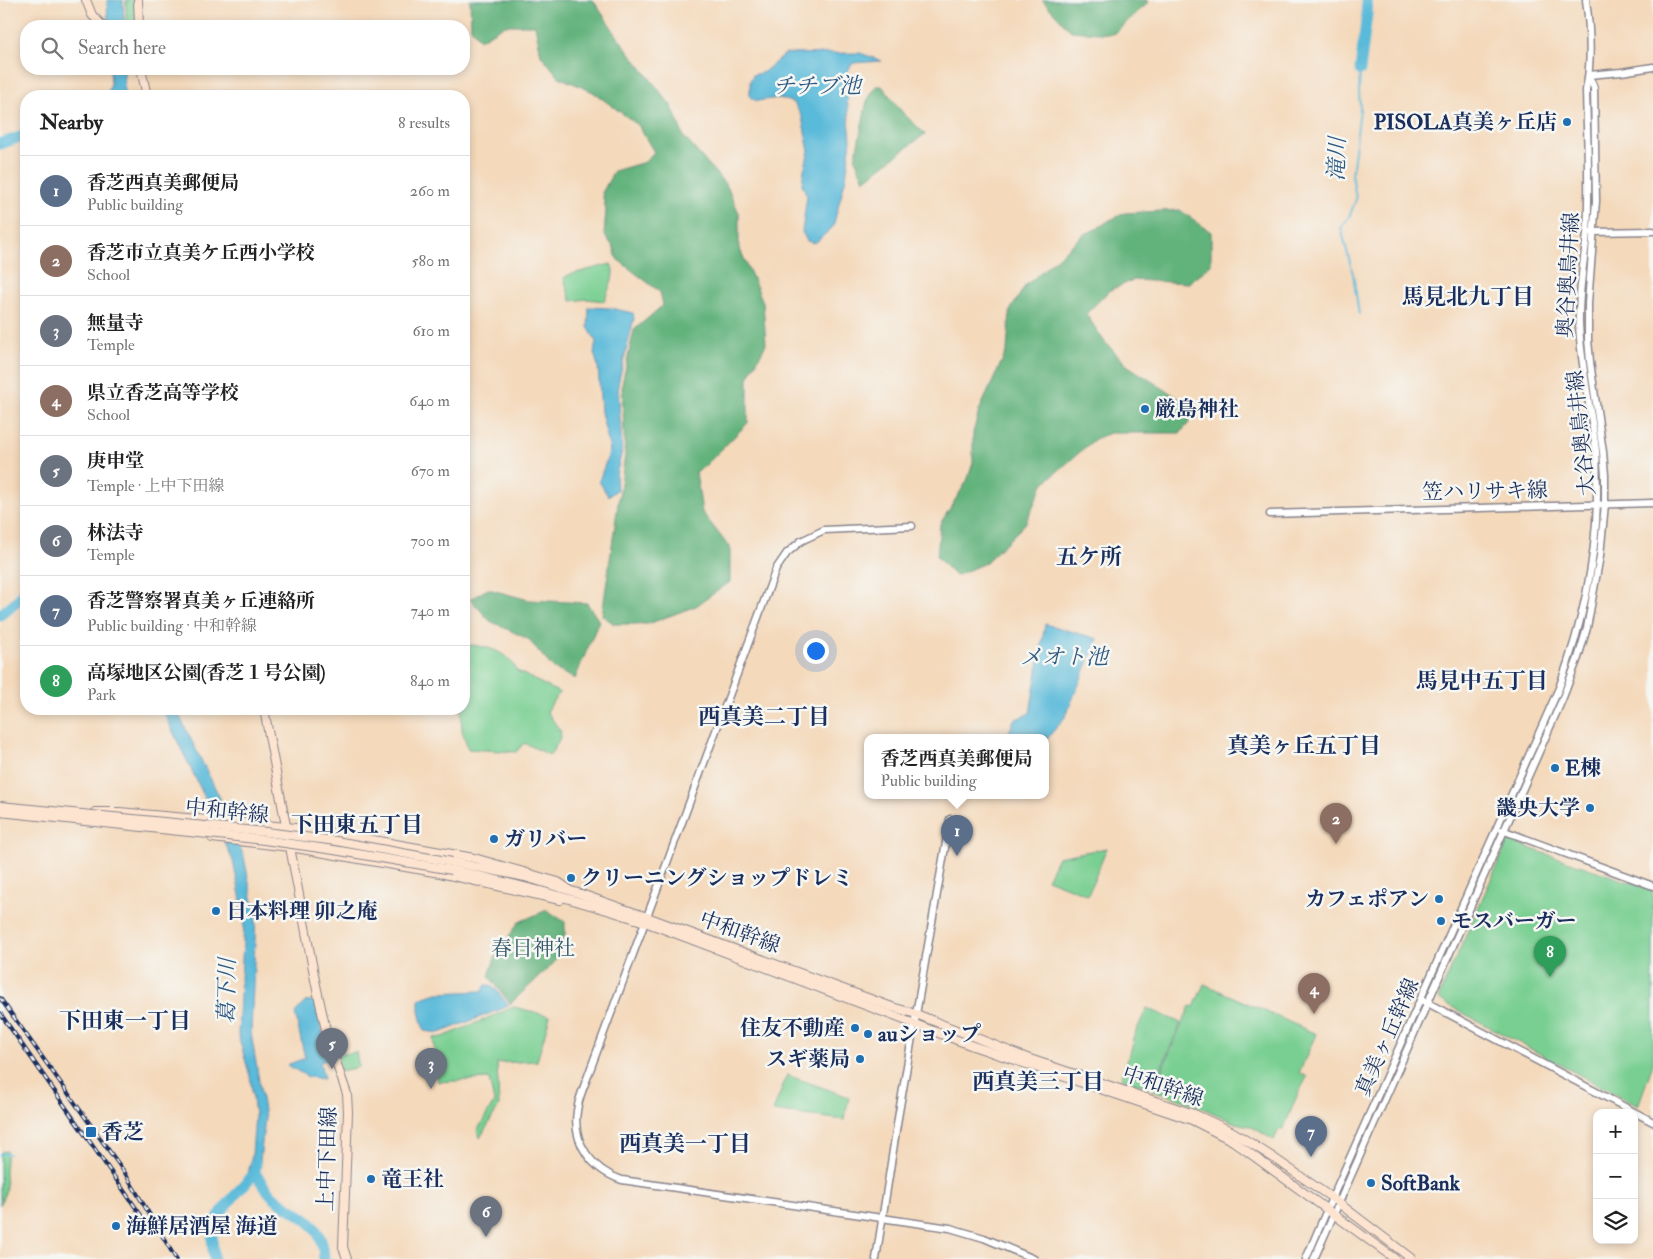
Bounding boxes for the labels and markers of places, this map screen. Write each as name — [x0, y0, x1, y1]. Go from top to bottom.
place label: PISOLA真美ヶ丘店 — [1374, 109, 1557, 136]
marker: PISOLA真美ヶ丘店 — [1561, 116, 1573, 128]
place label: 厳島神社 — [1155, 396, 1239, 423]
marker: 厳島神社 — [1139, 403, 1151, 415]
place label: E棟 — [1565, 755, 1601, 782]
marker: E棟 — [1549, 762, 1561, 774]
place label: 畿央大学 — [1496, 795, 1580, 822]
marker: 畿央大学 — [1584, 802, 1596, 814]
pin: 2 — [1320, 803, 1352, 844]
pin: 1 — [941, 815, 973, 856]
place label: ガリバー — [504, 826, 587, 853]
marker: ガリバー — [488, 833, 500, 845]
place label: クリーニングショップドレミ — [581, 865, 853, 892]
marker: クリーニングショップドレミ — [565, 872, 577, 884]
place label: カフェポアン — [1305, 886, 1429, 913]
marker: カフェポアン — [1433, 893, 1445, 905]
place label: 日本料理 卯之庵 — [226, 898, 377, 925]
marker: 日本料理 卯之庵 — [210, 905, 222, 917]
place label: モスバーガー — [1451, 908, 1577, 935]
marker: モスバーガー — [1435, 915, 1447, 927]
pin: 8 — [1534, 936, 1566, 977]
pin: 4 — [1298, 973, 1330, 1014]
place label: 住友不動産 — [740, 1015, 845, 1042]
place label: auショップ — [878, 1021, 981, 1048]
marker: 住友不動産 — [849, 1022, 861, 1034]
pin: 5 — [316, 1028, 348, 1069]
marker: auショップ — [862, 1028, 874, 1040]
place label: スギ薬局 — [766, 1046, 850, 1073]
pin: 3 — [415, 1048, 447, 1089]
marker: スギ薬局 — [854, 1053, 866, 1065]
pin: 7 — [1295, 1116, 1327, 1157]
place label: 香芝 — [102, 1119, 144, 1146]
marker: 香芝 — [84, 1125, 98, 1139]
place label: 竜王社 — [381, 1166, 444, 1193]
place label: SoftBank — [1381, 1170, 1461, 1197]
marker: 竜王社 — [365, 1173, 377, 1185]
marker: SoftBank — [1365, 1177, 1377, 1189]
pin: 6 — [470, 1196, 502, 1237]
place label: 海鮮居酒屋 海道 — [126, 1213, 277, 1240]
marker: 海鮮居酒屋 海道 — [110, 1220, 122, 1232]

